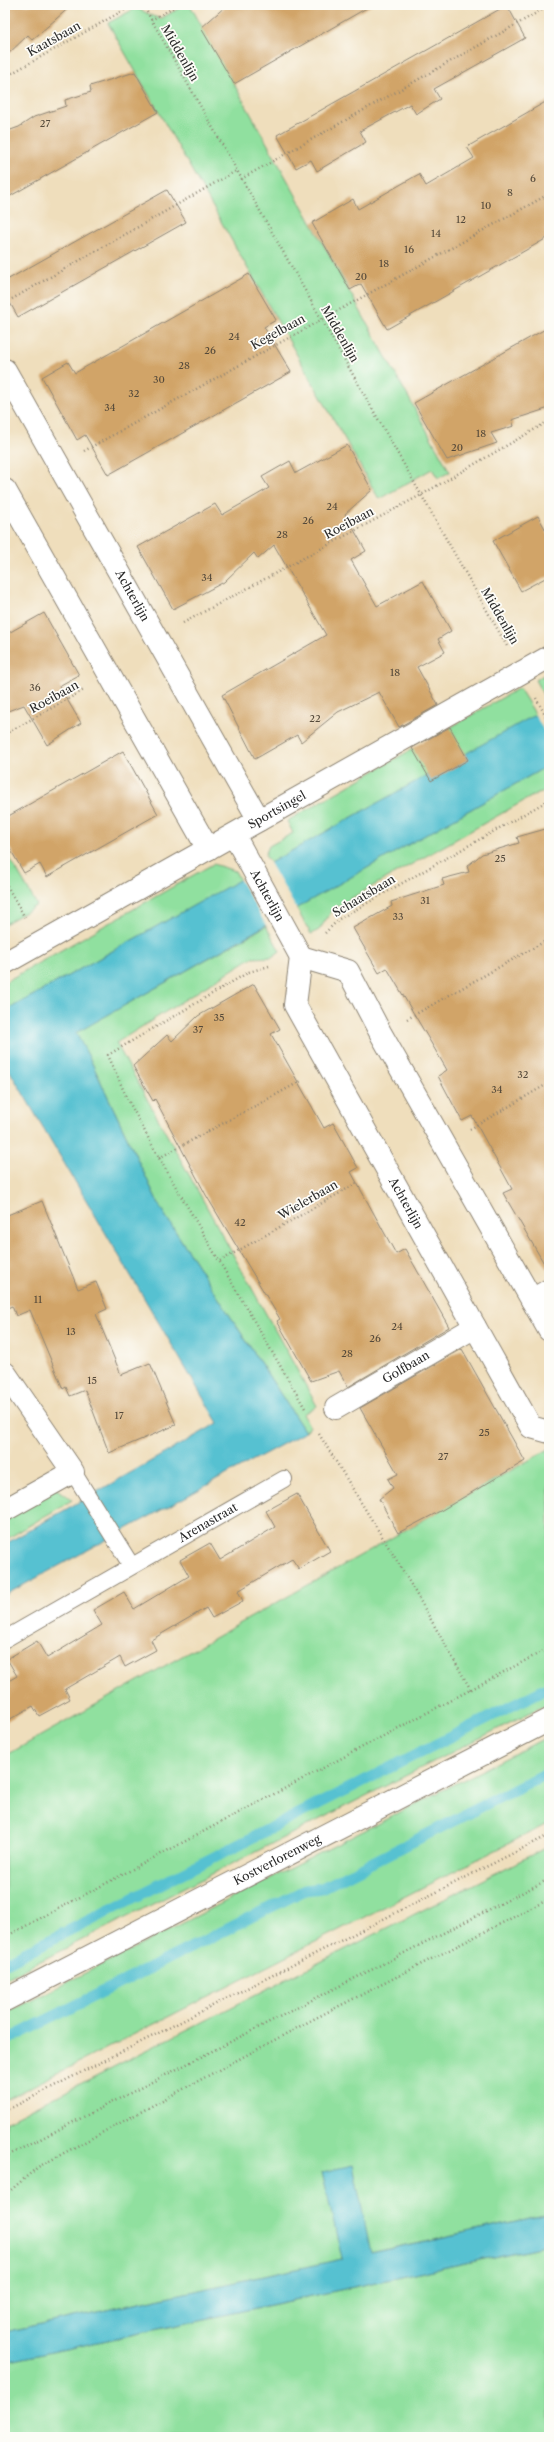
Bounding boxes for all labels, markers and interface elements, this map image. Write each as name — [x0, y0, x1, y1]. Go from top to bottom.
street label: Kaatsbaan — [24, 17, 84, 59]
street label: Middenlijn — [158, 22, 203, 84]
house number: 27 — [40, 117, 50, 130]
house number: 6 — [530, 172, 536, 185]
house number: 8 — [507, 186, 513, 199]
house number: 10 — [481, 199, 491, 212]
house number: 12 — [456, 213, 466, 226]
house number: 14 — [431, 227, 441, 240]
house number: 16 — [404, 243, 414, 256]
house number: 18 — [379, 257, 389, 270]
house number: 20 — [355, 270, 367, 283]
street label: Middenlijn — [318, 303, 363, 365]
street label: Kegelbaan — [248, 310, 308, 353]
house number: 24 — [228, 330, 240, 343]
house number: 26 — [204, 344, 216, 357]
house number: 28 — [178, 359, 190, 372]
house number: 30 — [153, 373, 165, 386]
house number: 32 — [128, 387, 140, 400]
house number: 34 — [104, 401, 116, 414]
house number: 18 — [476, 427, 486, 440]
house number: 20 — [451, 441, 463, 454]
house number: 24 — [326, 500, 338, 513]
street label: Roeibaan — [321, 503, 376, 542]
house number: 26 — [302, 514, 314, 527]
house number: 28 — [276, 528, 288, 541]
street label: Achterlijn — [112, 566, 153, 624]
house number: 34 — [201, 571, 213, 584]
street label: Middenlijn — [478, 585, 523, 647]
house number: 18 — [390, 666, 400, 679]
street label: Roeibaan — [27, 677, 81, 716]
house number: 36 — [29, 681, 41, 694]
house number: 22 — [309, 712, 321, 725]
street label: Sportsingel — [245, 787, 309, 832]
house number: 25 — [494, 852, 506, 865]
street label: Achterlijn — [247, 866, 288, 924]
street label: Schaatsbaan — [330, 871, 398, 920]
house number: 31 — [420, 894, 431, 907]
house number: 33 — [392, 910, 404, 923]
house number: 35 — [214, 1011, 224, 1024]
house number: 37 — [193, 1023, 203, 1036]
house number: 32 — [517, 1068, 529, 1081]
house number: 34 — [491, 1083, 503, 1096]
street label: Achterlijn — [385, 1174, 427, 1232]
street label: Wielerbaan — [274, 1176, 341, 1223]
house number: 42 — [234, 1216, 246, 1229]
house number: 11 — [34, 1293, 43, 1306]
house number: 24 — [391, 1320, 403, 1333]
house number: 13 — [66, 1325, 76, 1338]
house number: 26 — [369, 1332, 381, 1345]
house number: 28 — [341, 1347, 353, 1360]
street label: Golfbaan — [379, 1347, 432, 1386]
house number: 15 — [87, 1374, 97, 1387]
house number: 17 — [114, 1409, 124, 1422]
house number: 25 — [478, 1426, 490, 1439]
house number: 27 — [438, 1450, 448, 1463]
street label: Arenastraat — [175, 1499, 241, 1546]
street label: Kostverlorenweg — [231, 1831, 324, 1888]

